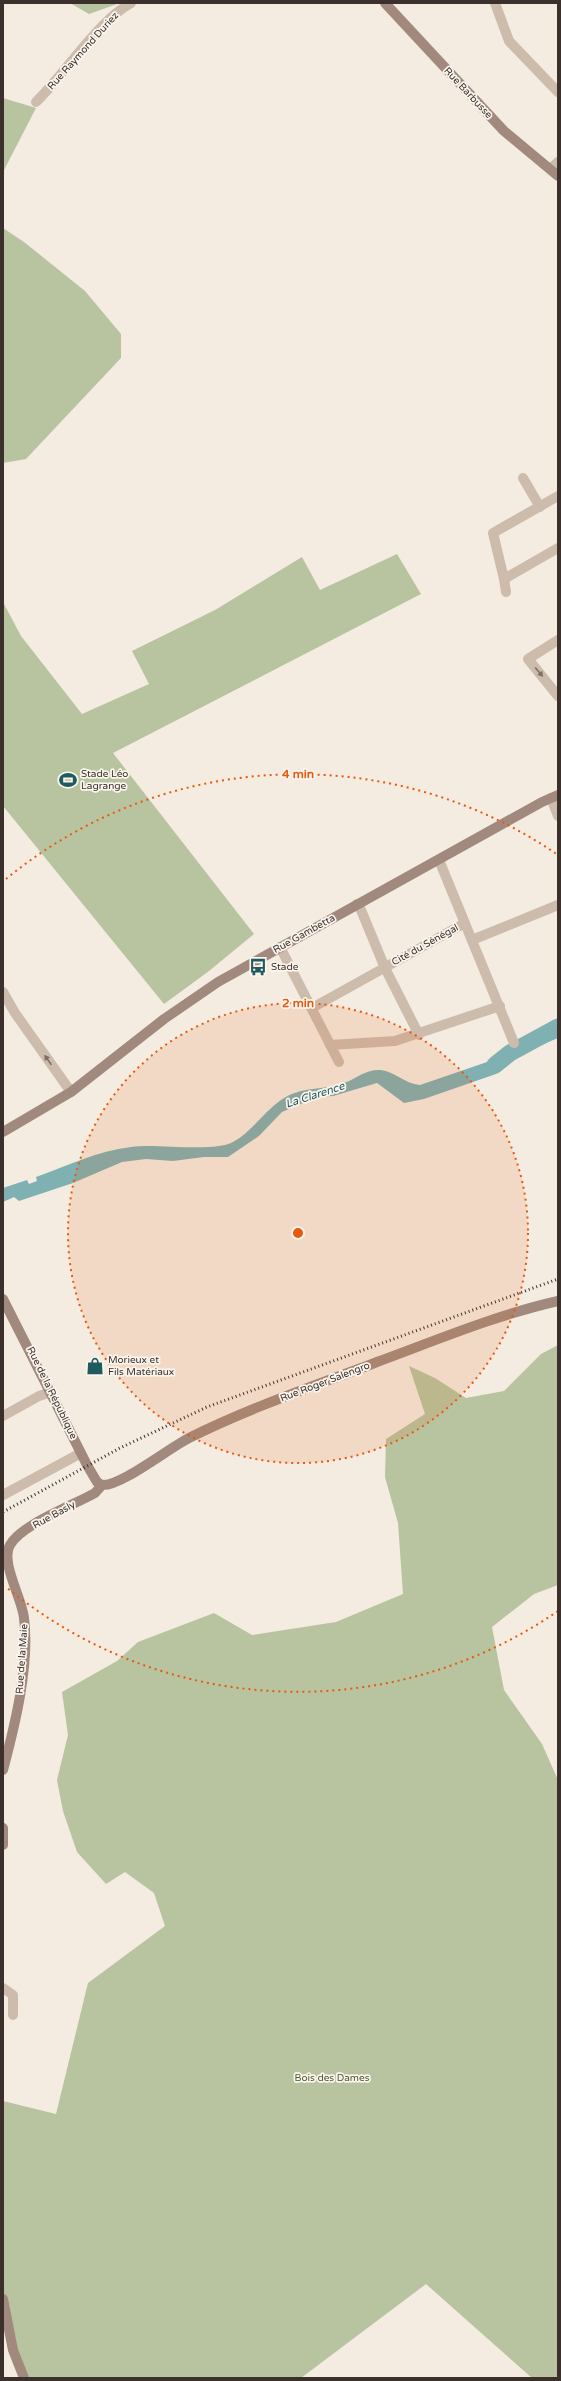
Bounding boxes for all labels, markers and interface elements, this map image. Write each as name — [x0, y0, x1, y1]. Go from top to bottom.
street label: Rue Raymond Duriez — [45, 10, 121, 92]
street label: Rue Barbusse — [441, 65, 495, 121]
one-way arrow — [534, 667, 543, 678]
text: 4 min — [282, 767, 314, 781]
place label: Stade Léo Lagrange — [81, 768, 128, 792]
sports icon: Stade Léo Lagrange — [58, 770, 78, 790]
street label: Rue Gambetta — [271, 912, 337, 956]
street label: Cité du Sénégal — [390, 922, 460, 968]
bus stop icon: Stade — [248, 957, 268, 977]
place label: Stade — [271, 961, 299, 973]
text: 2 min — [282, 996, 314, 1010]
one-way arrow — [45, 1055, 53, 1065]
water label: La Clarence — [284, 1079, 347, 1111]
centre of rings — [291, 1226, 305, 1240]
street label: Rue de la République — [24, 1345, 80, 1441]
place label: Morieux et Fils Matériaux — [108, 1354, 174, 1378]
shop icon: Morieux et Fils Matériaux — [85, 1356, 105, 1376]
street label: Rue Roger Salengro — [278, 1359, 372, 1405]
street label: Rue Basly — [31, 1498, 78, 1532]
street label: Rue de la Maie — [14, 1623, 30, 1694]
park label: Bois des Dames — [295, 2072, 370, 2084]

